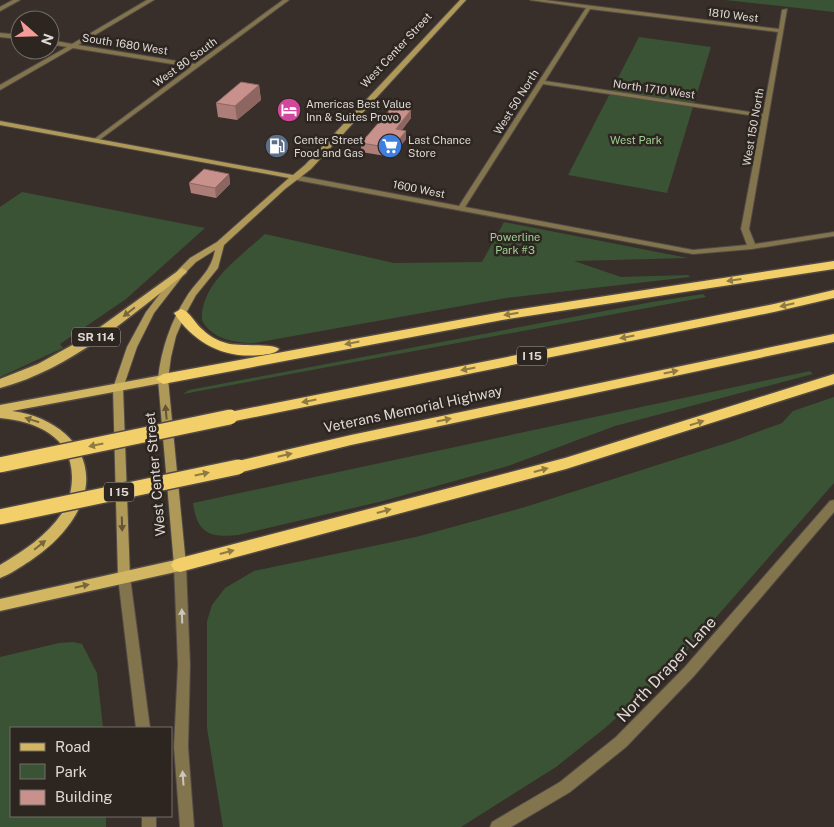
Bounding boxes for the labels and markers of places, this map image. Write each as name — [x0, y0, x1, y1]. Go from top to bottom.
hotel icon: Americas Best Value Inn & Suites Provo — [276, 97, 302, 123]
place label: Americas Best Value Inn & Suites Provo — [306, 98, 411, 123]
fuel station icon: Center Street Food and Gas — [264, 133, 290, 159]
supermarket icon: Last Chance Store — [377, 133, 403, 159]
place label: Center Street Food and Gas — [294, 134, 364, 159]
place label: Last Chance Store — [408, 134, 471, 159]

